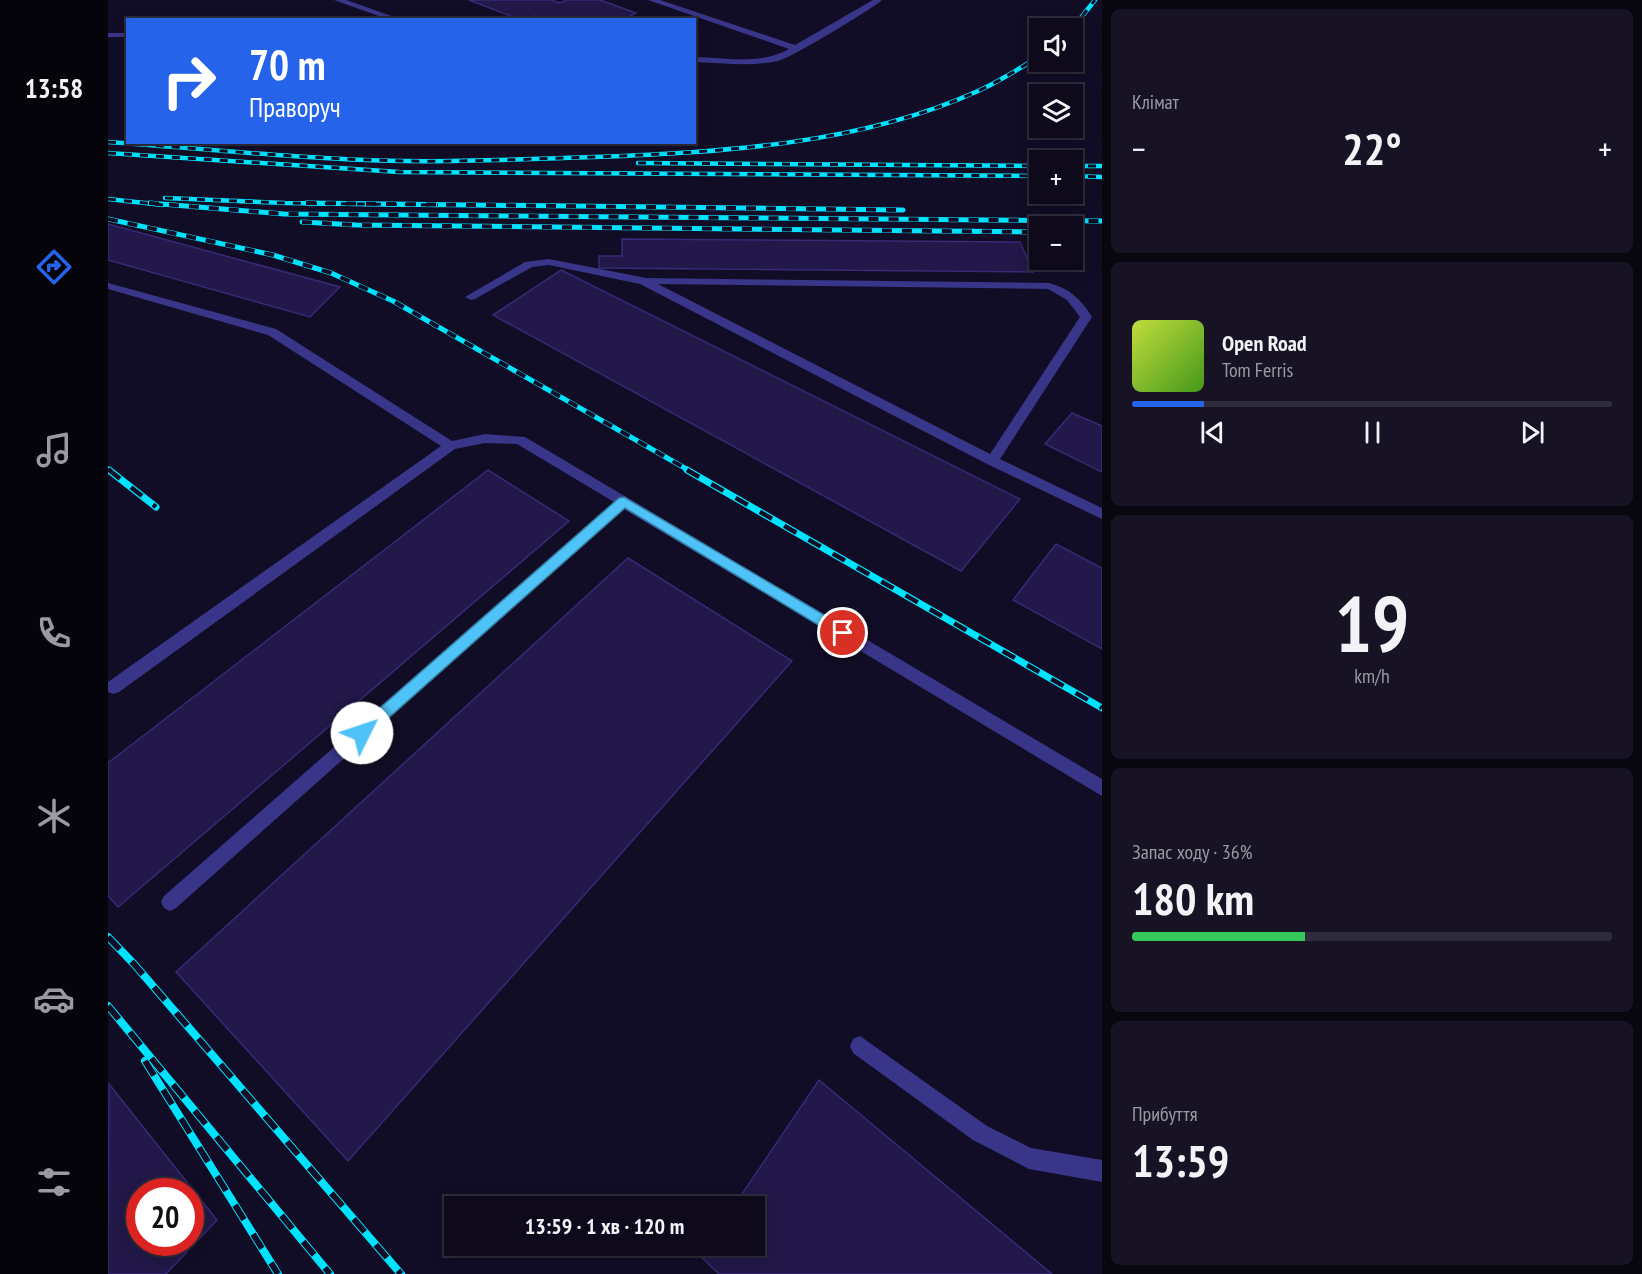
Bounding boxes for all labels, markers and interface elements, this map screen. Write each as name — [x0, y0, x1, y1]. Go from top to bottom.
map controls — [1029, 18, 1083, 270]
button: sound — [1029, 18, 1083, 72]
text: 70 m — [249, 37, 326, 92]
icon: right — [150, 42, 228, 120]
text: 13:58 — [25, 71, 83, 105]
button: layers — [1029, 84, 1083, 138]
text: Клімат — [1132, 89, 1179, 115]
text: Праворуч — [249, 90, 341, 124]
text: 22° — [1342, 119, 1402, 177]
text: − — [1132, 127, 1146, 170]
text: + — [1598, 127, 1612, 170]
button: + — [1029, 150, 1083, 204]
button: − — [1029, 216, 1083, 270]
icon: directions — [33, 246, 75, 288]
text: Open Road — [1222, 329, 1307, 357]
text: Tom Ferris — [1222, 357, 1293, 383]
icon: previous — [1196, 416, 1229, 449]
icon: pause — [1356, 416, 1389, 449]
icon: next — [1516, 416, 1549, 449]
icon: music — [33, 429, 75, 471]
text: 19 — [1335, 573, 1409, 674]
pin — [817, 607, 868, 658]
icon: phone — [33, 612, 75, 654]
icon: arrive — [826, 616, 859, 649]
text: km/h — [1354, 663, 1390, 689]
position arrow — [330, 701, 394, 765]
icon: climate — [33, 795, 75, 837]
text: Запас ходу · 36% — [1132, 839, 1252, 865]
text: 180 km — [1132, 869, 1254, 927]
icon: car — [33, 978, 75, 1020]
text: Прибуття — [1132, 1101, 1197, 1127]
text: 13:59 — [1132, 1131, 1229, 1189]
icon: filters — [33, 1161, 75, 1203]
speed limit sign: 20 — [126, 1178, 204, 1256]
text: 13:59 · 1 хв · 120 m — [525, 1212, 684, 1240]

